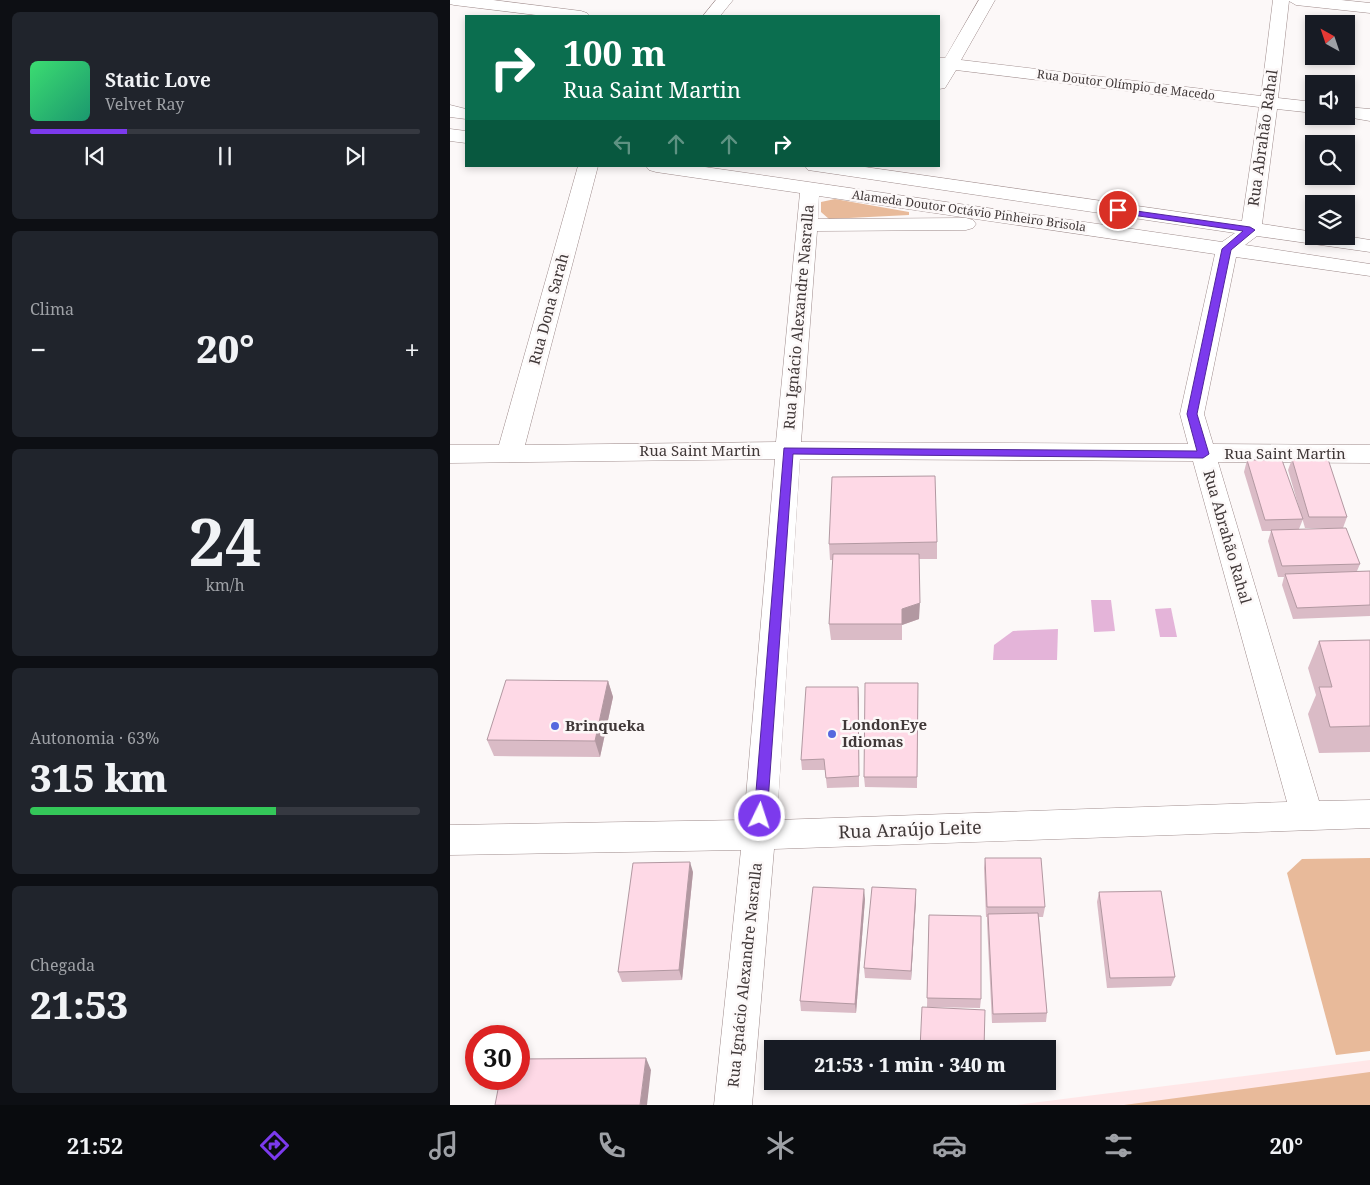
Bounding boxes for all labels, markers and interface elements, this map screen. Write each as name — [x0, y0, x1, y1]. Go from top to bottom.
north arrow — [1305, 15, 1355, 65]
map controls — [1305, 15, 1355, 245]
text: 100 m — [563, 29, 666, 76]
icon: right — [480, 35, 545, 100]
street label: Rua Doutor Olímpio de Macedo — [1036, 65, 1216, 104]
text: Static Love — [105, 67, 211, 93]
street label: Rua Abrahão Rahal — [1242, 68, 1282, 208]
text: Rua Saint Martin — [563, 74, 741, 104]
button: sound — [1305, 75, 1355, 125]
text: Velvet Ray — [105, 93, 184, 115]
icon: left — [609, 130, 637, 158]
icon: ahead — [662, 130, 690, 158]
icon: ahead — [715, 130, 743, 158]
icon: right — [768, 130, 796, 158]
button: search — [1305, 135, 1355, 185]
icon: previous — [81, 142, 109, 170]
icon: pause — [211, 142, 239, 170]
icon: next — [341, 142, 369, 170]
street label: Alameda Doutor Octávio Pinheiro Brisola — [851, 186, 1087, 235]
pin — [1097, 189, 1139, 231]
button: layers — [1305, 195, 1355, 245]
icon: arrive — [1104, 196, 1132, 224]
street label: Rua Ignácio Alexandre Nasralla — [778, 203, 818, 430]
street label: Rua Dona Sarah — [524, 250, 573, 367]
text: Clima — [30, 298, 74, 320]
text: 20° — [196, 322, 254, 374]
text: − — [30, 330, 46, 368]
text: + — [404, 330, 420, 368]
street label: Rua Saint Martin — [639, 440, 761, 460]
street label: Rua Saint Martin — [1224, 443, 1346, 463]
street label: Rua Abrahão Rahal — [1199, 468, 1257, 606]
text: 24 — [188, 497, 262, 585]
text: km/h — [205, 574, 245, 596]
place label: LondonEye Idiomas — [842, 714, 927, 751]
place label: Brinqueka — [565, 715, 645, 735]
marker: Brinqueka — [549, 720, 561, 732]
text: Autonomia · 63% — [30, 727, 159, 749]
marker: LondonEye Idiomas — [826, 728, 838, 740]
text: 315 km — [30, 751, 168, 803]
position arrow — [733, 789, 785, 841]
street label: Rua Araújo Leite — [838, 815, 982, 843]
street label: Rua Ignácio Alexandre Nasralla — [722, 861, 766, 1088]
text: Chegada — [30, 954, 95, 976]
text: 21:53 — [30, 978, 128, 1030]
speed limit sign: 30 — [465, 1025, 530, 1090]
text: 21:53 · 1 min · 340 m — [814, 1052, 1006, 1078]
icon: directions — [257, 1128, 292, 1163]
icon: music — [426, 1128, 461, 1163]
icon: phone — [594, 1128, 629, 1163]
icon: climate — [763, 1128, 798, 1163]
icon: car — [932, 1128, 967, 1163]
icon: filters — [1101, 1128, 1136, 1163]
text: 21:52 — [67, 1130, 123, 1160]
text: 20° — [1269, 1130, 1303, 1160]

